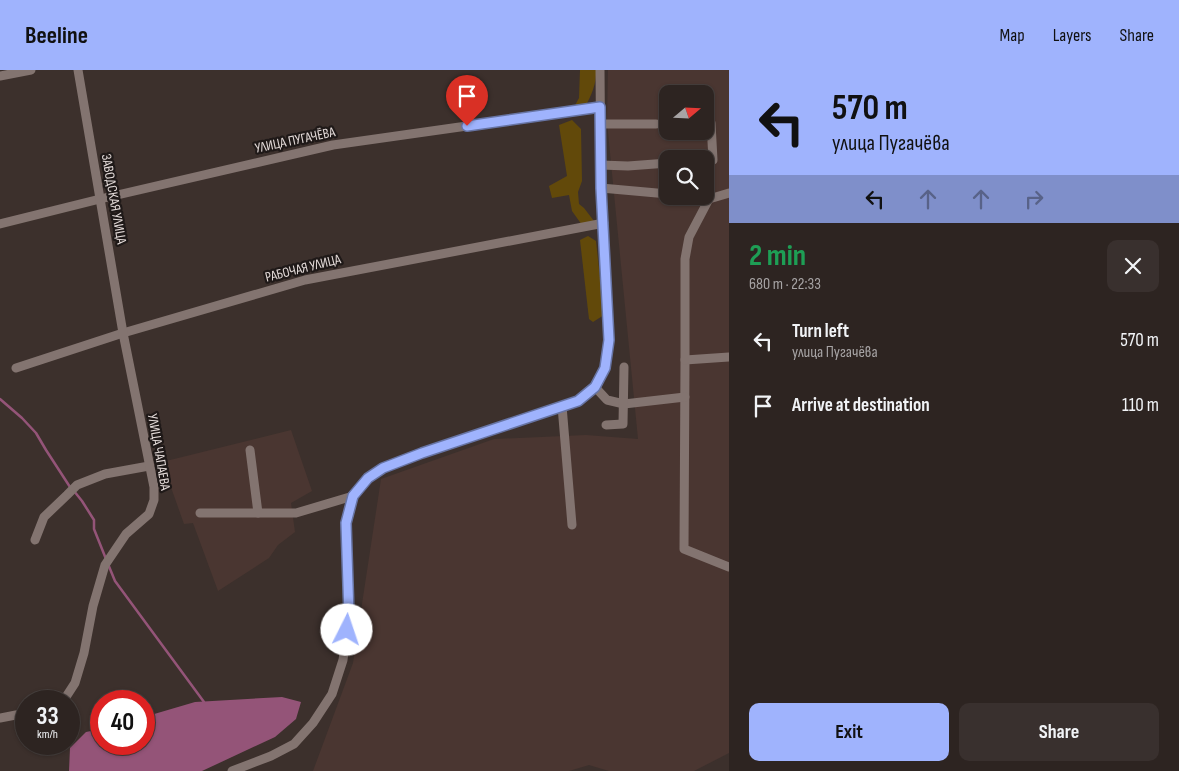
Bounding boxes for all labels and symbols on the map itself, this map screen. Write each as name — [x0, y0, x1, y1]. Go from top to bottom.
pin — [446, 75, 488, 126]
north arrow — [659, 85, 714, 140]
street label: УЛИЦА ПУГАЧЁВА — [253, 123, 338, 157]
street label: ЗАВОДСКАЯ УЛИЦА — [98, 153, 130, 246]
street label: РАБОЧАЯ УЛИЦА — [263, 250, 344, 286]
street label: УЛИЦА ЧАПАЕВА — [144, 412, 174, 493]
position arrow — [320, 603, 372, 655]
speed limit sign: 40 — [90, 690, 155, 755]

